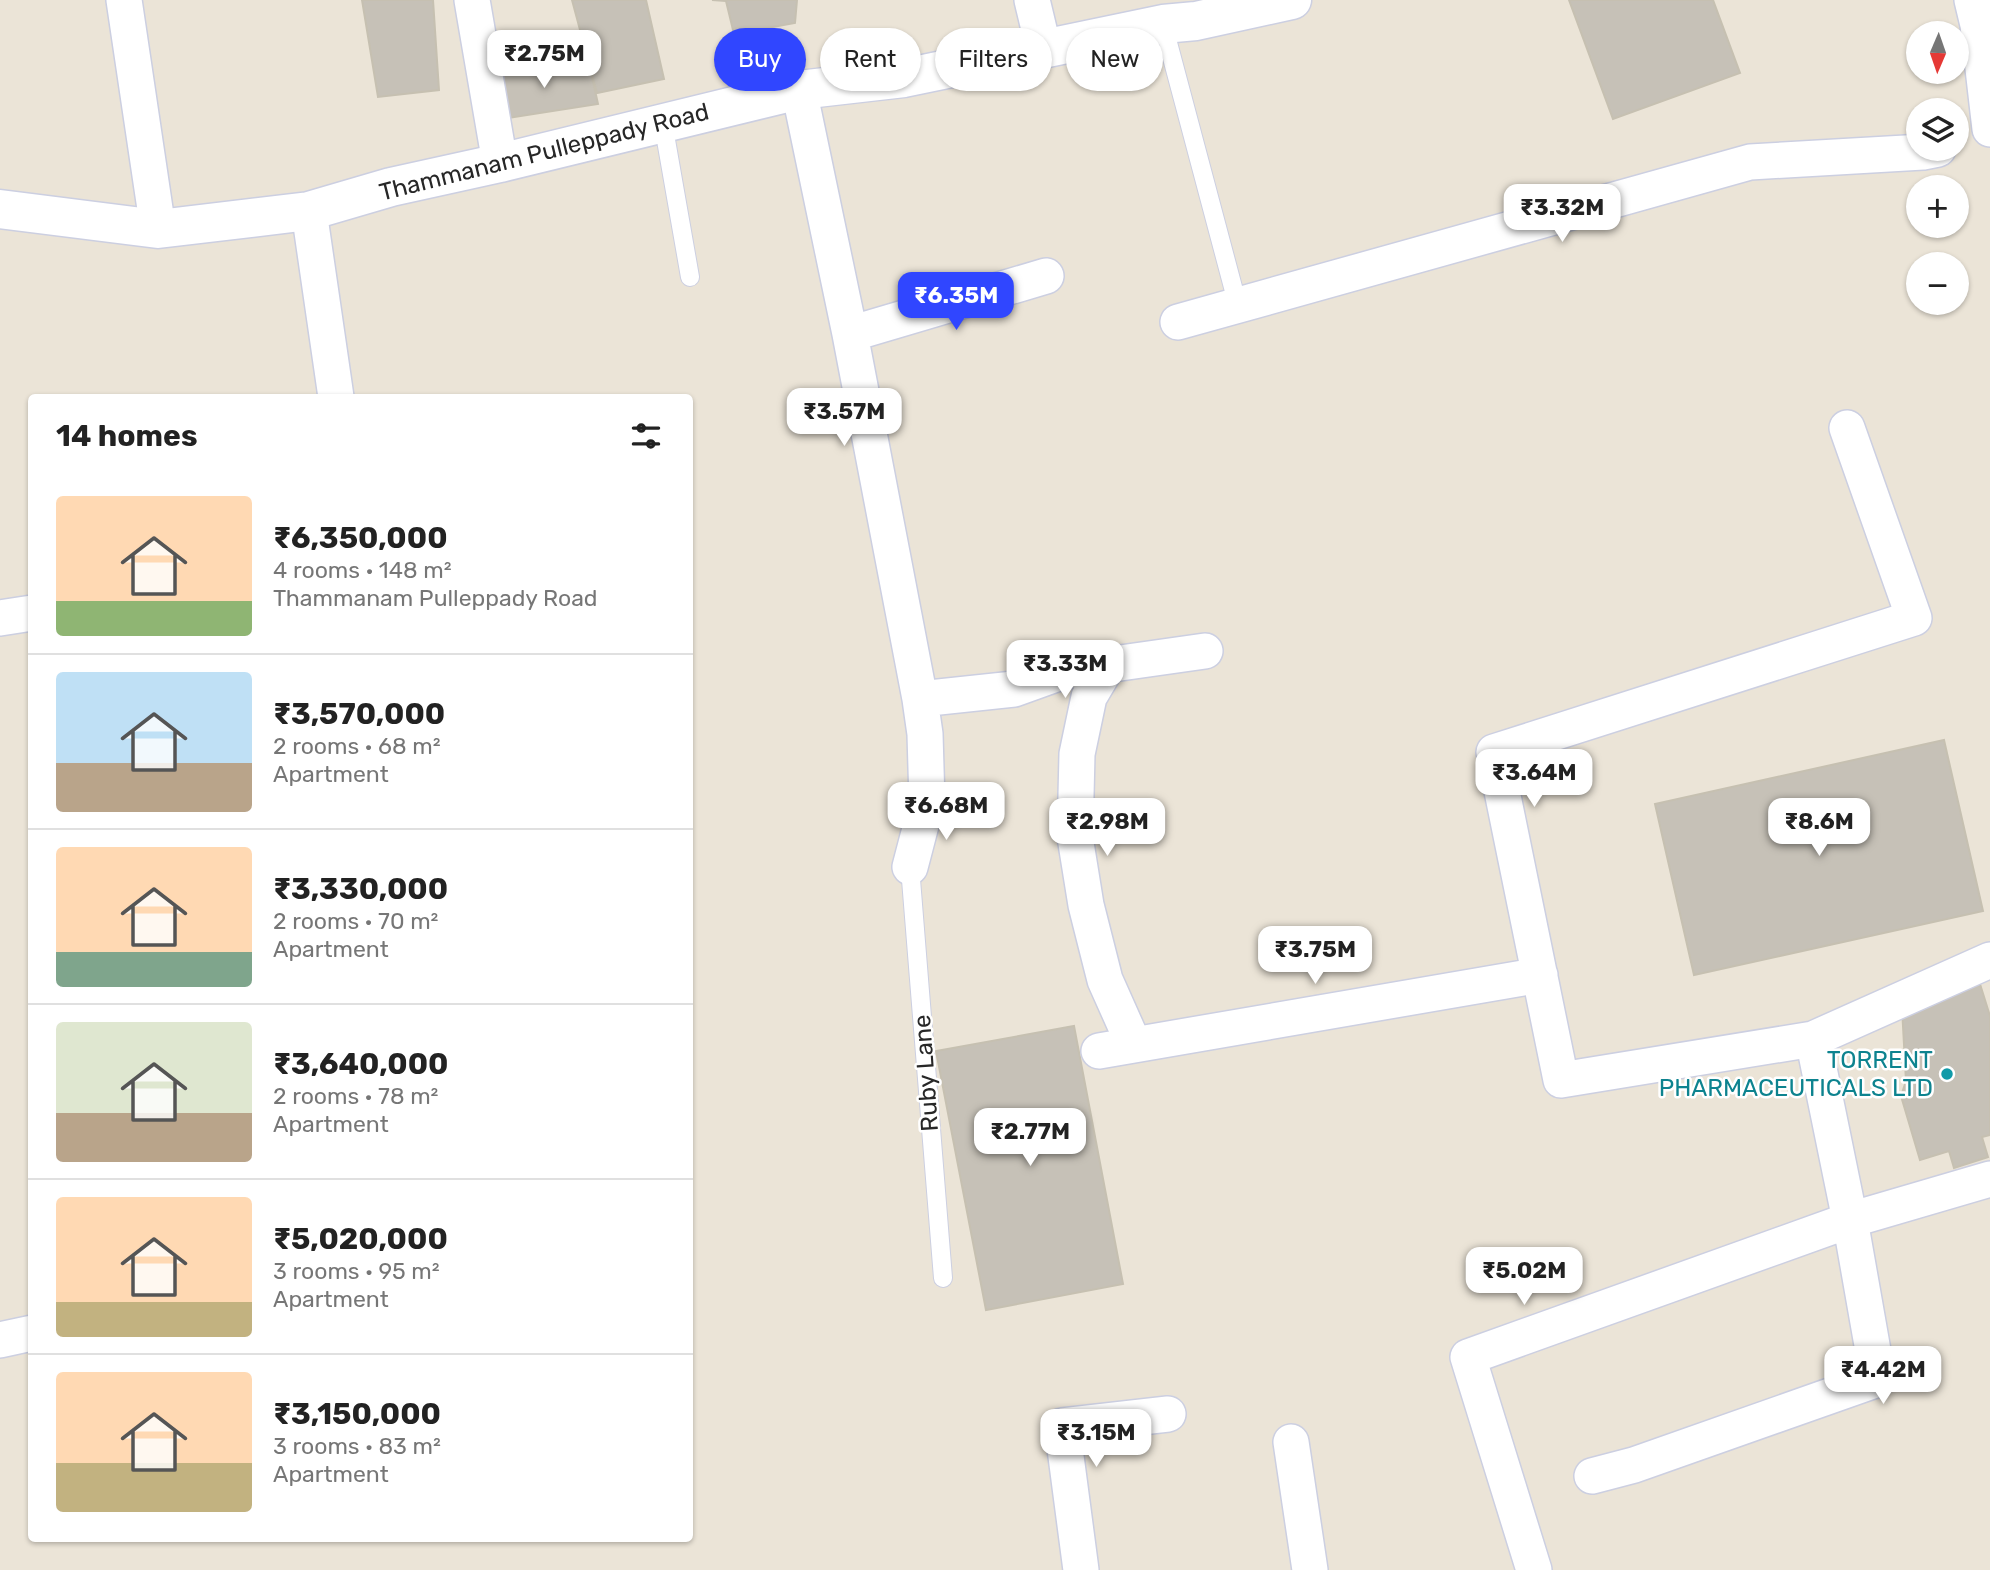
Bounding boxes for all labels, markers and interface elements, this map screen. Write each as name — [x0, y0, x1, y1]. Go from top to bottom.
north arrow — [1906, 21, 1969, 84]
map controls — [1906, 21, 1969, 315]
chip: Buy — [714, 28, 806, 91]
chip: Rent — [820, 28, 921, 91]
chip: Filters — [935, 28, 1052, 91]
chip: New — [1066, 28, 1163, 91]
pin: ₹2.75M — [487, 31, 601, 90]
text: ₹2.75M — [503, 39, 585, 67]
street label: Thammanam Pulleppady Road — [376, 97, 712, 207]
button: layers — [1906, 98, 1969, 161]
button: + — [1906, 175, 1969, 238]
pin: ₹3.32M — [1505, 184, 1619, 244]
text: ₹3.32M — [1520, 193, 1604, 221]
button: − — [1906, 252, 1969, 315]
pin: ₹6.35M — [899, 272, 1013, 332]
text: ₹6.35M — [914, 281, 998, 309]
pin: ₹3.57M — [787, 388, 901, 448]
text: ₹3.57M — [803, 397, 885, 425]
icon: filters — [627, 417, 665, 455]
text: 14 homes — [56, 418, 198, 454]
text: ₹6,350,000 — [273, 520, 448, 556]
icon: home — [112, 524, 196, 608]
text: 4 rooms · 148 m² — [273, 556, 452, 584]
text: Thammanam Pulleppady Road — [273, 584, 598, 612]
pin: ₹3.33M — [1008, 640, 1122, 700]
text: ₹3.33M — [1023, 649, 1107, 677]
text: ₹3,570,000 — [273, 696, 445, 732]
icon: home — [112, 700, 196, 784]
text: 2 rooms · 68 m² — [273, 732, 441, 760]
pin: ₹3.64M — [1477, 750, 1591, 809]
text: ₹3.64M — [1491, 758, 1577, 786]
text: Apartment — [273, 760, 389, 788]
pin: ₹6.68M — [889, 782, 1003, 842]
text: ₹6.68M — [904, 791, 988, 819]
pin: ₹2.98M — [1050, 798, 1164, 858]
pin: ₹8.6M — [1770, 798, 1868, 858]
text: ₹2.98M — [1065, 807, 1149, 835]
text: ₹8.6M — [1784, 807, 1854, 835]
text: ₹3,330,000 — [273, 871, 448, 907]
icon: home — [112, 875, 196, 959]
text: 2 rooms · 70 m² — [273, 907, 438, 935]
pin: ₹3.75M — [1258, 926, 1372, 986]
text: Apartment — [273, 935, 389, 963]
text: ₹3.75M — [1274, 935, 1356, 963]
street label: Ruby Lane — [908, 1014, 944, 1132]
text: ₹3,640,000 — [273, 1046, 449, 1082]
place label: TORRENT PHARMACEUTICALS LTD — [1659, 1046, 1933, 1102]
icon: home — [112, 1050, 196, 1134]
marker: TORRENT PHARMACEUTICALS LTD — [1939, 1066, 1955, 1082]
text: 2 rooms · 78 m² — [273, 1082, 438, 1110]
pin: ₹2.77M — [973, 1108, 1087, 1168]
text: Apartment — [273, 1110, 389, 1138]
text: ₹2.77M — [990, 1117, 1070, 1145]
text: ₹5,020,000 — [273, 1221, 448, 1257]
icon: home — [112, 1225, 196, 1309]
pin: ₹5.02M — [1467, 1248, 1581, 1307]
text: ₹5.02M — [1482, 1256, 1566, 1284]
text: 3 rooms · 95 m² — [273, 1257, 440, 1285]
text: Apartment — [273, 1285, 389, 1313]
pin: ₹4.42M — [1826, 1346, 1940, 1406]
text: ₹4.42M — [1840, 1355, 1926, 1383]
text: ₹3,150,000 — [273, 1396, 441, 1432]
icon: home — [112, 1400, 196, 1484]
pin: ₹3.15M — [1039, 1410, 1153, 1469]
text: ₹3.15M — [1056, 1418, 1136, 1446]
text: 3 rooms · 83 m² — [273, 1432, 441, 1460]
text: Apartment — [273, 1460, 389, 1488]

